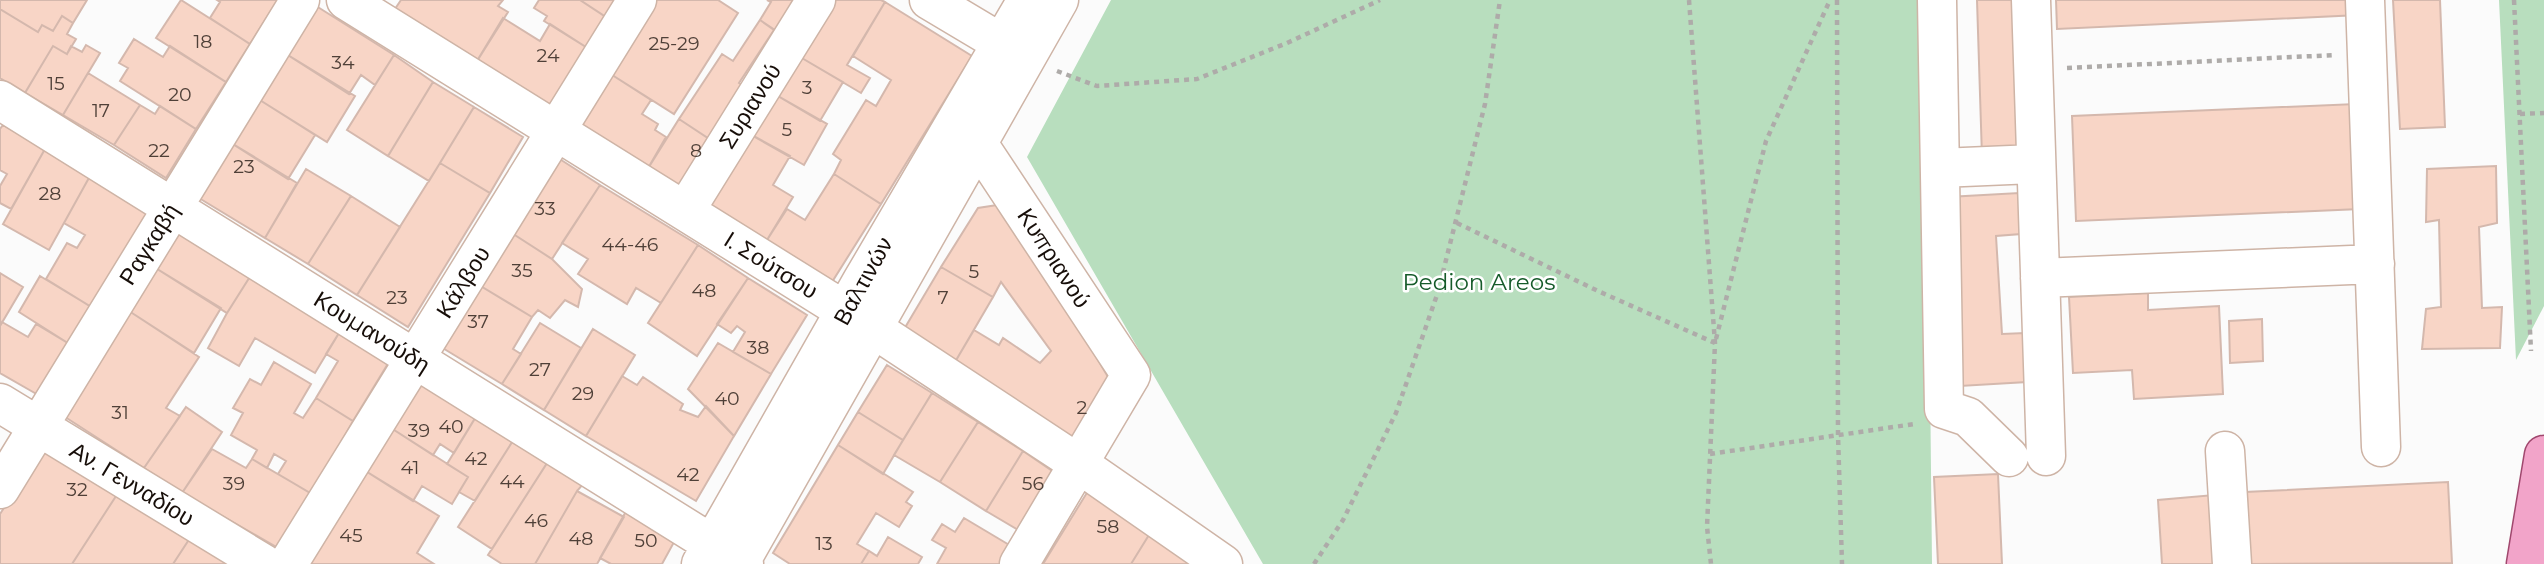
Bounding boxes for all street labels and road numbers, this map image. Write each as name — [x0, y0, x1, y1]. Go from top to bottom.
street label: Συριανού — [713, 58, 787, 154]
street label: Ραγκαβή — [113, 198, 185, 290]
street label: Κυπριανού — [1012, 203, 1096, 313]
street label: Ι. Σούτσου — [719, 225, 823, 305]
street label: Βαλτινών — [827, 232, 899, 330]
street label: Κάλβου — [430, 241, 496, 323]
street label: Κουμανούδη — [309, 285, 435, 379]
street label: Αν. Γενναδίου — [65, 436, 199, 532]

